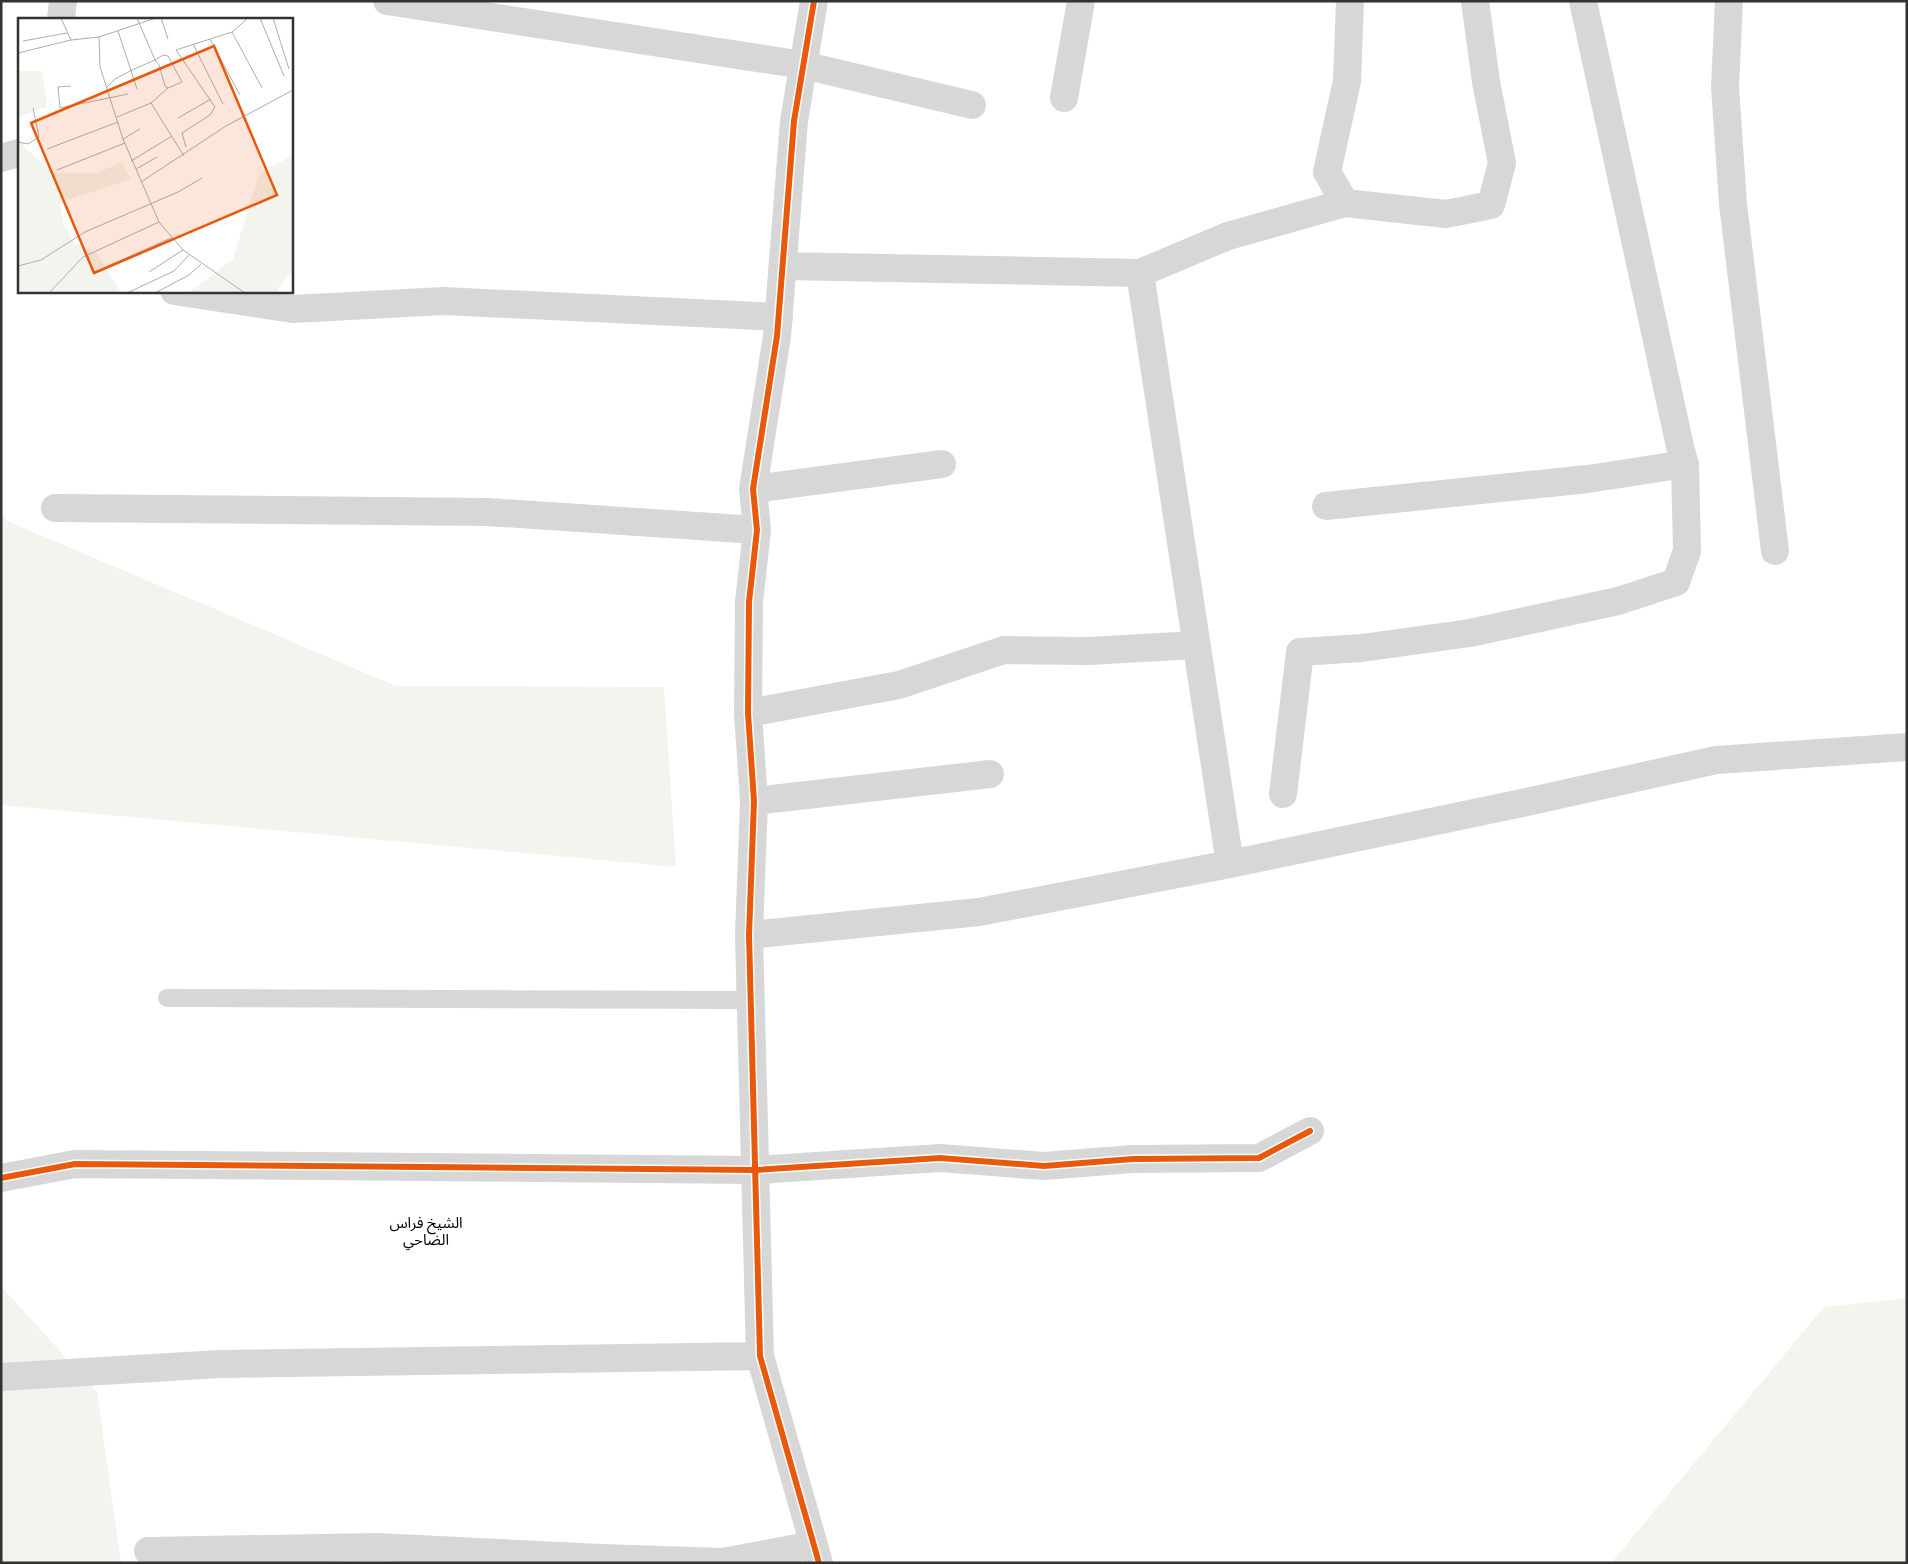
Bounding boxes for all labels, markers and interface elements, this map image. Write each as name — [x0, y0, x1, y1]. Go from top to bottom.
inset map — [18, 18, 292, 292]
district label: الشيخ فراس الضاحي — [389, 1214, 463, 1251]

